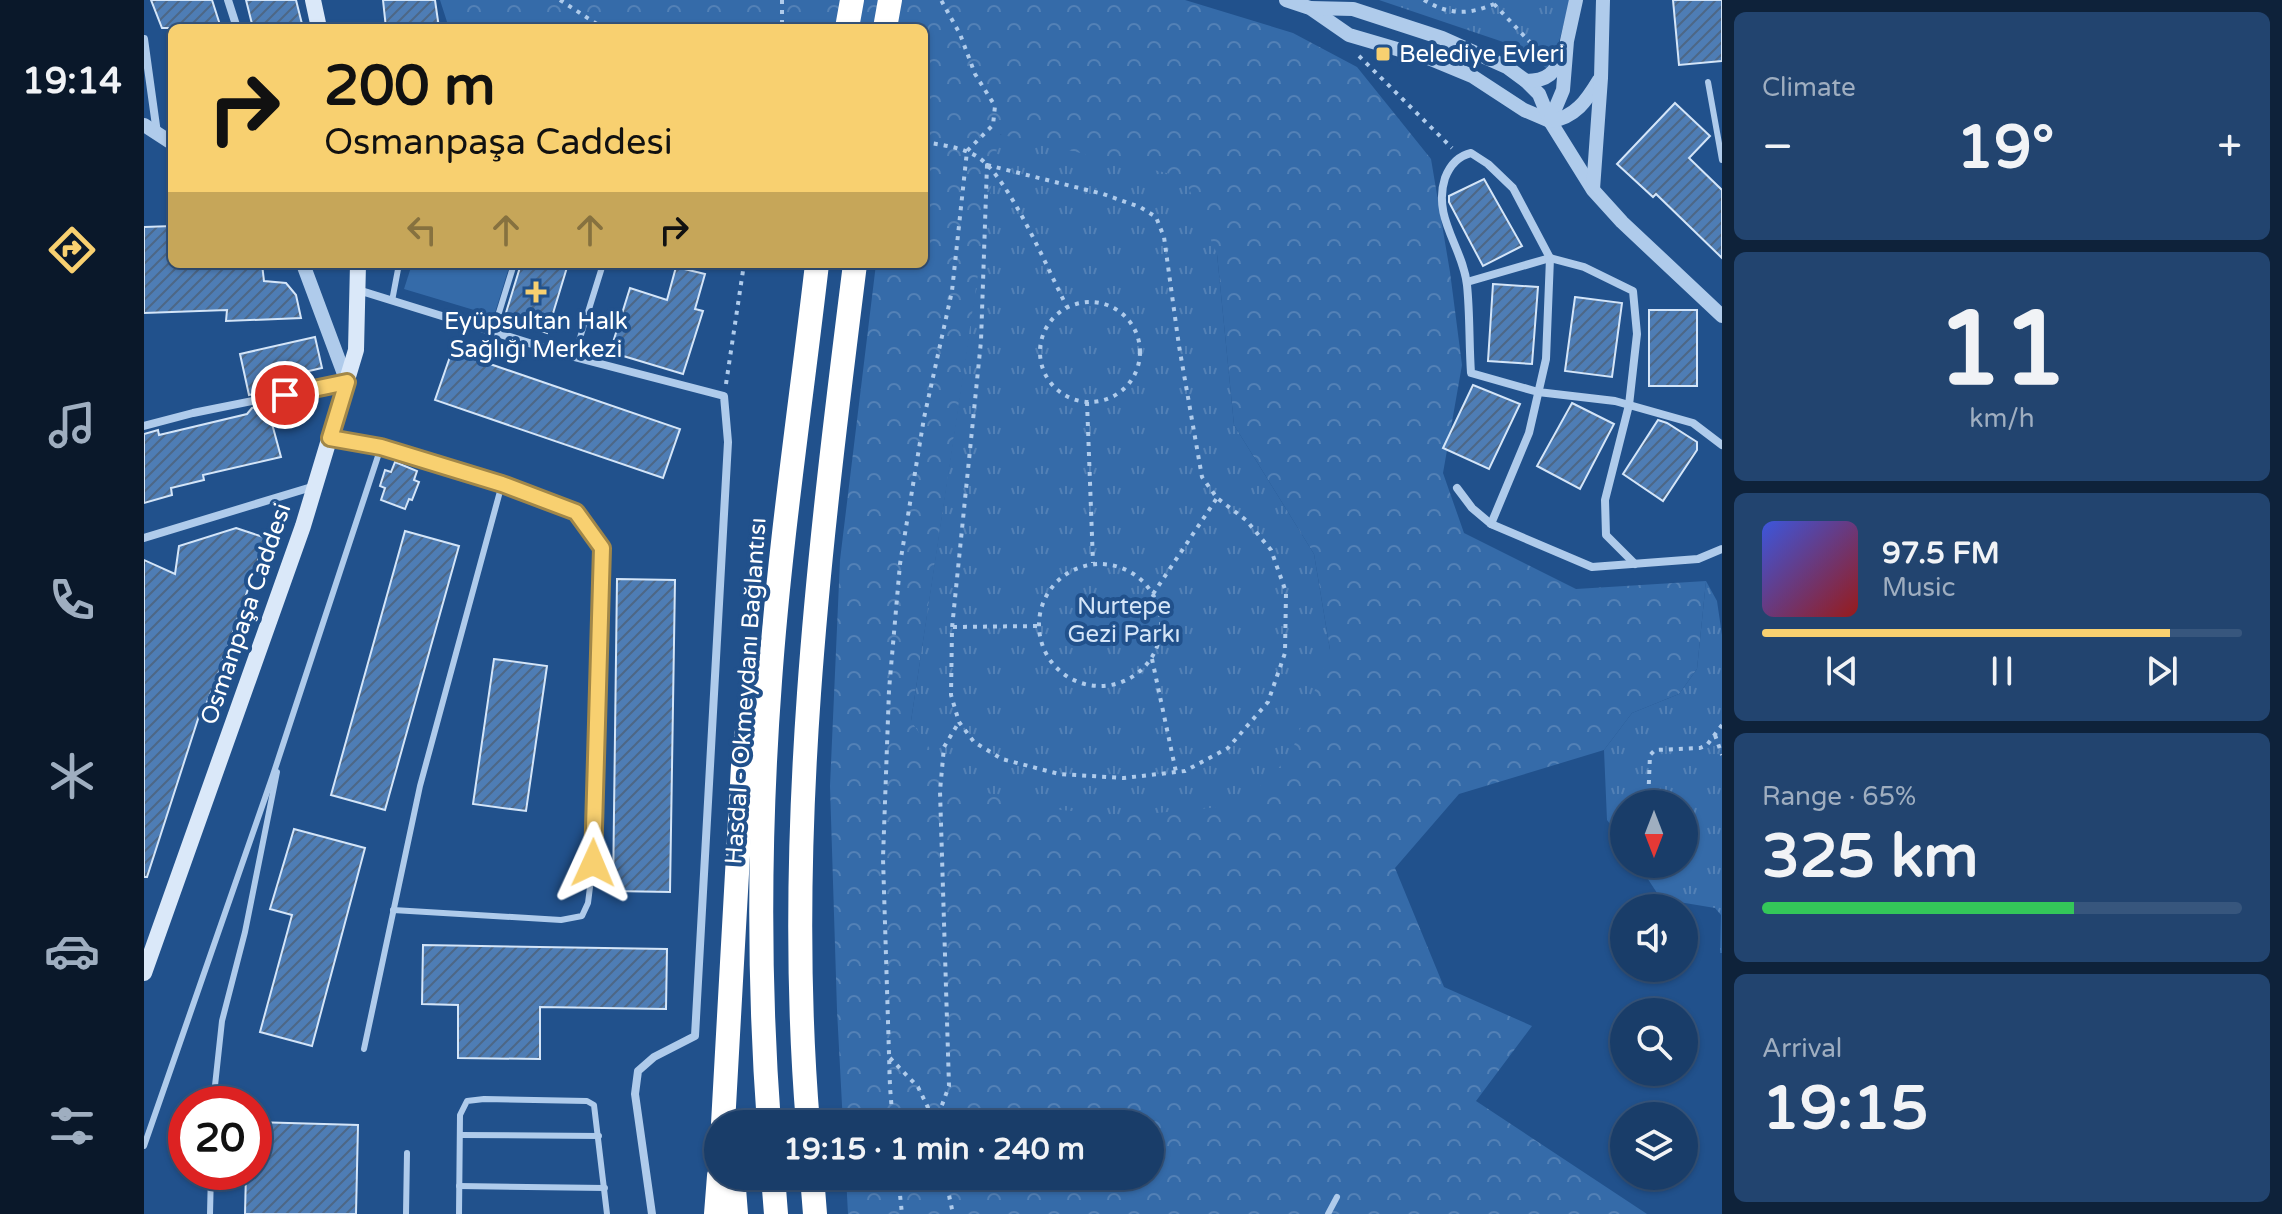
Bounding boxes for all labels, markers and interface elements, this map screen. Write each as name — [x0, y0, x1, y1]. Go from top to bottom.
place label: Belediye Evleri — [1399, 40, 1565, 69]
marker: Belediye Evleri — [1374, 45, 1392, 63]
text: 200 m — [324, 53, 495, 120]
icon: right — [192, 56, 296, 160]
text: 19:14 — [22, 60, 122, 103]
text: Climate — [1762, 72, 1856, 103]
text: 19° — [1956, 112, 2054, 184]
text: Osmanpaşa Caddesi — [324, 121, 673, 164]
text: − — [1762, 121, 1793, 174]
text: + — [2217, 121, 2242, 174]
icon: left — [400, 208, 444, 252]
icon: ahead — [484, 208, 528, 252]
icon: ahead — [568, 208, 612, 252]
icon: right — [652, 208, 696, 252]
icon: directions — [44, 222, 100, 278]
marker: Eyüpsultan Halk Sağlığı Merkezi — [525, 281, 547, 303]
text: 11 — [1937, 288, 2067, 413]
place label: Eyüpsultan Halk Sağlığı Merkezi — [444, 307, 628, 364]
pin — [251, 361, 319, 429]
icon: arrive — [263, 373, 307, 417]
icon: music — [44, 397, 100, 453]
text: km/h — [1969, 403, 2035, 434]
street label: Osmanpaşa Caddesi — [194, 499, 298, 729]
street label: Hasdal - Okmeydanı Bağlantısı — [719, 517, 773, 865]
text: 97.5 FM — [1882, 535, 2000, 572]
icon: phone — [44, 572, 100, 628]
text: Music — [1882, 572, 1955, 603]
park label: Nurtepe Gezi Parkı — [1067, 592, 1181, 649]
icon: previous — [1820, 649, 1864, 693]
icon: pause — [1980, 649, 2024, 693]
icon: next — [2140, 649, 2184, 693]
icon: climate — [44, 748, 100, 804]
text: Range · 65% — [1762, 781, 1916, 812]
north arrow — [1610, 790, 1698, 878]
map controls — [1610, 790, 1698, 1190]
position arrow — [551, 821, 635, 905]
text: 325 km — [1762, 821, 1978, 893]
button: sound — [1610, 894, 1698, 982]
icon: car — [44, 923, 100, 979]
button: search — [1610, 998, 1698, 1086]
text: Arrival — [1762, 1033, 1842, 1064]
text: 19:15 — [1762, 1073, 1928, 1145]
speed limit sign: 20 — [168, 1086, 272, 1190]
icon: filters — [44, 1098, 100, 1154]
button: layers — [1610, 1102, 1698, 1190]
text: 19:15 · 1 min · 240 m — [783, 1131, 1085, 1168]

